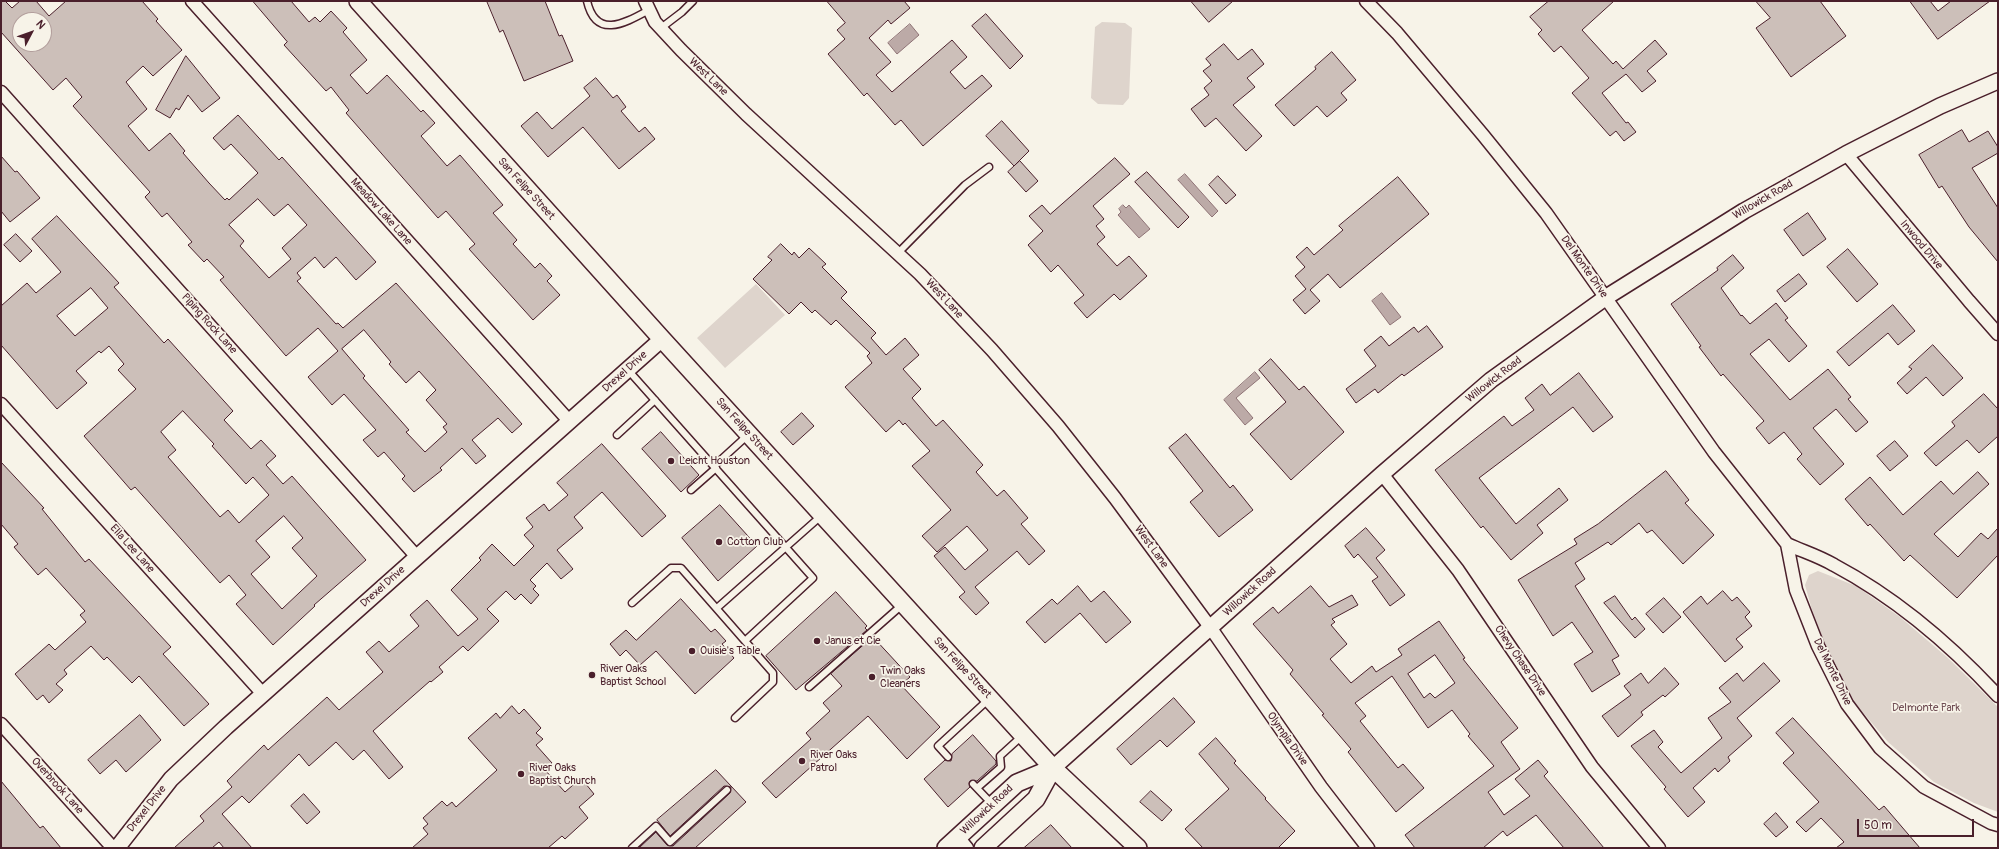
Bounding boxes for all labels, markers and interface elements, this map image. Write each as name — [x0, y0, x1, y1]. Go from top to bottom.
north arrow — [12, 12, 52, 52]
text: N — [33, 17, 48, 32]
street label: West Lane — [686, 55, 730, 99]
street label: San Felipe Street — [495, 155, 557, 223]
street label: Meadow Lake Lane — [347, 176, 415, 248]
street label: Willowick Road — [1731, 178, 1795, 222]
street label: Inwood Drive — [1897, 218, 1945, 272]
street label: Del Monte Drive — [1558, 233, 1610, 301]
street label: West Lane — [922, 277, 966, 321]
street label: Piping Rock Lane — [178, 291, 240, 357]
street label: Drexel Drive — [600, 349, 650, 395]
street label: Willowick Road — [1463, 354, 1525, 406]
street label: San Felipe Street — [713, 395, 775, 463]
place label: Leicht Houston — [679, 454, 750, 468]
marker: Leicht Houston — [666, 456, 676, 466]
street label: Ella Lee Lane — [107, 522, 157, 576]
street label: West Lane — [1131, 523, 1171, 571]
place label: Cotton Club — [727, 535, 783, 549]
marker: Cotton Club — [714, 537, 724, 547]
street label: Drexel Drive — [358, 564, 408, 610]
street label: Willowick Road — [1221, 565, 1279, 619]
street label: Chevy Chase Drive — [1491, 623, 1549, 699]
place label: Janus et Cie — [825, 634, 881, 648]
street label: San Felipe Street — [930, 635, 994, 701]
marker: Janus et Cie — [812, 636, 822, 646]
street label: Del Monte Drive — [1810, 636, 1854, 708]
place label: Ouisie's Table — [700, 644, 760, 658]
marker: Ouisie's Table — [687, 646, 697, 656]
place label: River Oaks Baptist School — [600, 662, 666, 688]
place label: Twin Oaks Cleaners — [880, 664, 925, 690]
marker: River Oaks Baptist School — [587, 670, 597, 680]
marker: Twin Oaks Cleaners — [867, 672, 877, 682]
park label: Delmonte Park — [1892, 701, 1960, 715]
street label: Olympia Drive — [1264, 710, 1310, 768]
place label: River Oaks Patrol — [810, 748, 857, 774]
street label: Overbrook Lane — [28, 755, 86, 817]
marker: River Oaks Patrol — [797, 756, 807, 766]
place label: River Oaks Baptist Church — [529, 761, 596, 787]
marker: River Oaks Baptist Church — [516, 769, 526, 779]
street label: Willowick Road — [958, 782, 1016, 838]
street label: Drexel Drive — [125, 783, 169, 835]
scale bar — [1859, 811, 1976, 837]
text: 50 m — [1864, 818, 1892, 833]

